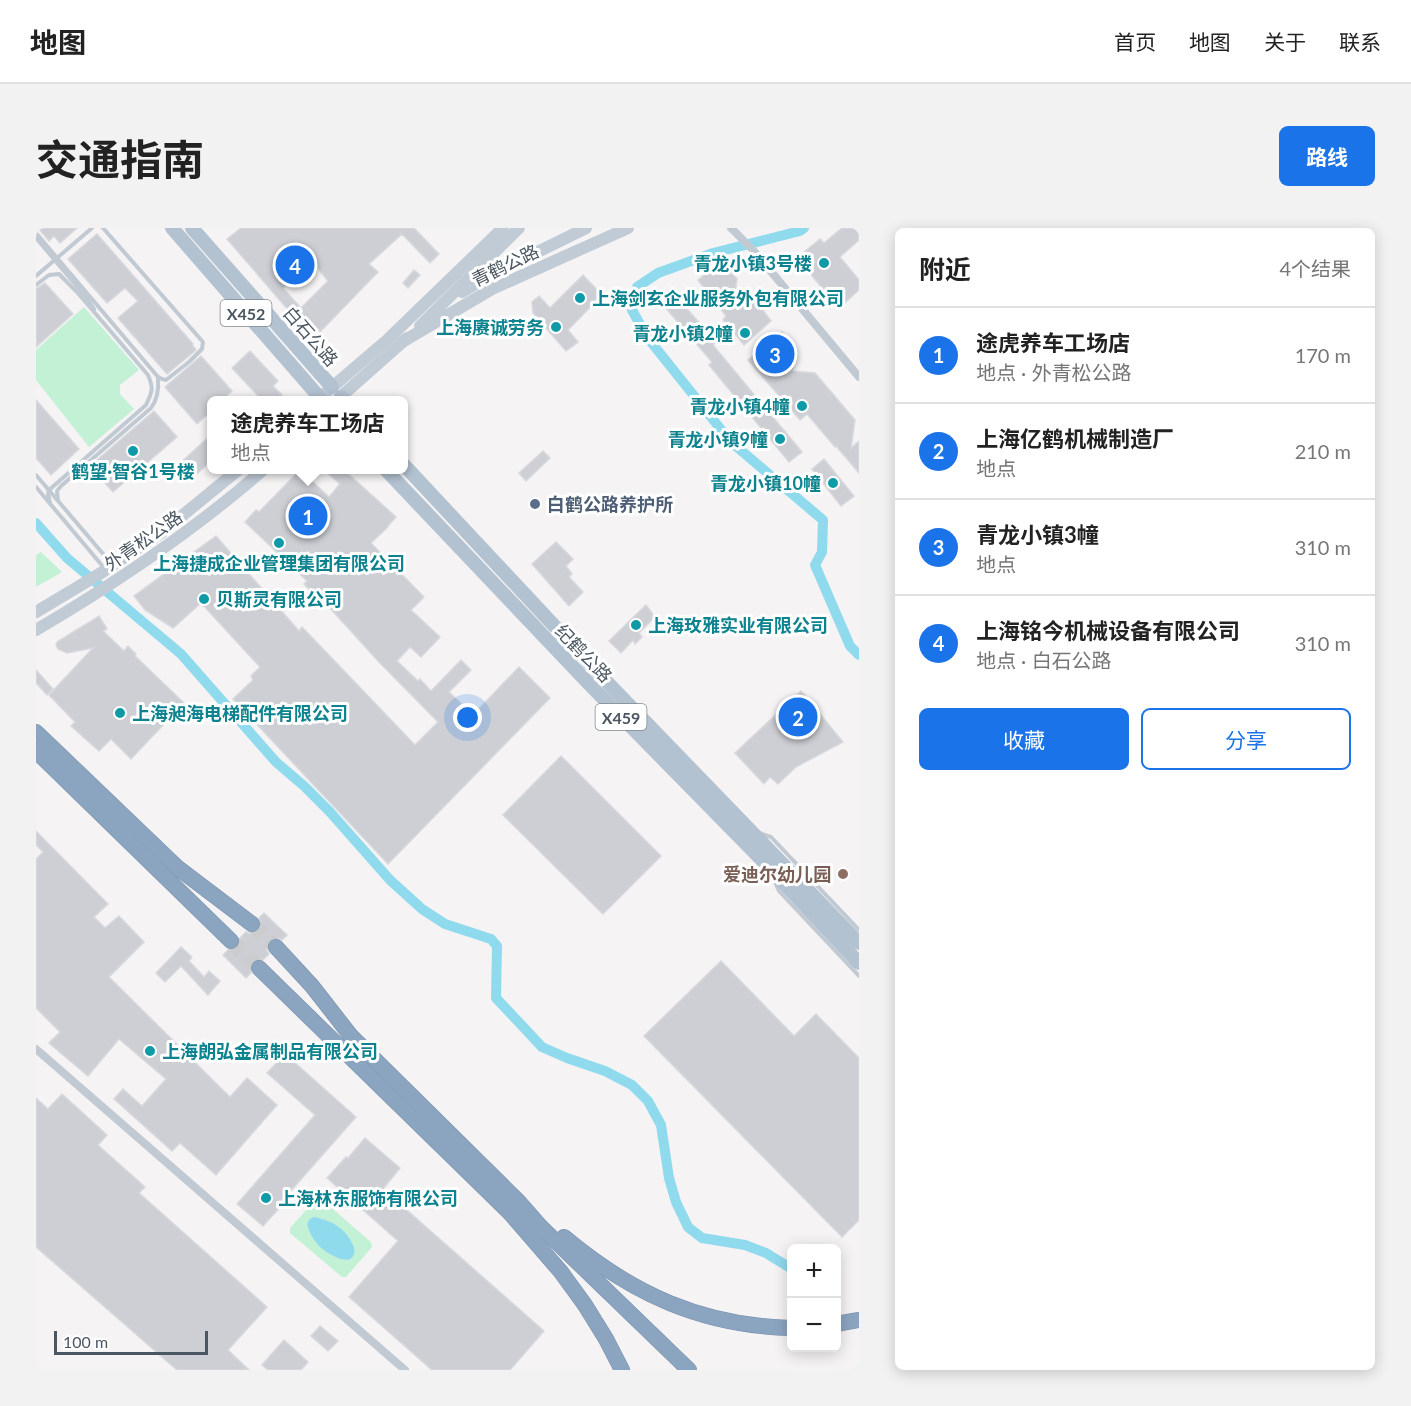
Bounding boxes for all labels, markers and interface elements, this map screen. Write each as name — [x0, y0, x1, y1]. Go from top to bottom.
text: 地图 — [30, 25, 86, 59]
text: 首页 — [1114, 29, 1156, 54]
text: 地图 — [1189, 29, 1231, 54]
text: 关于 — [1264, 29, 1306, 54]
text: 联系 — [1339, 29, 1381, 54]
button: 路线 — [1279, 126, 1375, 186]
text: 交通指南 — [36, 134, 204, 184]
street label: 青鹤公路 — [468, 239, 542, 291]
pin: 4 — [276, 243, 314, 288]
place label: 青龙小镇3号楼 — [694, 252, 812, 274]
text: 附近 — [919, 253, 971, 285]
marker: 青龙小镇3号楼 — [817, 256, 831, 270]
text: 4个结果 — [1279, 256, 1351, 280]
place label: 上海剑玄企业服务外包有限公司 — [592, 287, 844, 309]
marker: 上海剑玄企业服务外包有限公司 — [573, 291, 587, 305]
road number: X452 — [220, 300, 272, 326]
street label: 白石公路 — [279, 302, 343, 370]
place label: 上海赓诚劳务 — [436, 316, 544, 338]
marker: 上海赓诚劳务 — [549, 320, 563, 334]
place label: 青龙小镇2幢 — [633, 322, 733, 344]
marker: 青龙小镇2幢 — [738, 326, 752, 340]
text: 途虎养车工场店 — [976, 329, 1130, 356]
pin: 3 — [756, 332, 794, 376]
text: 1 — [933, 343, 944, 367]
text: 170 m — [1295, 343, 1351, 367]
text: 地点 · 外青松公路 — [976, 360, 1131, 384]
place label: 青龙小镇4幢 — [690, 395, 790, 417]
popup — [207, 396, 408, 474]
marker: 青龙小镇4幢 — [795, 399, 809, 413]
text: 途虎养车工场店 — [230, 409, 385, 436]
text: 上海亿鹤机械制造厂 — [976, 425, 1174, 452]
place label: 青龙小镇9幢 — [668, 428, 768, 450]
marker: 青龙小镇9幢 — [773, 432, 787, 446]
text: 2 — [933, 439, 944, 463]
text: 210 m — [1295, 439, 1351, 463]
text: 地点 — [230, 440, 270, 464]
marker: 鹤望·智谷1号楼 — [126, 444, 140, 458]
text: 地点 — [976, 456, 1016, 480]
place label: 鹤望·智谷1号楼 — [71, 460, 195, 482]
place label: 青龙小镇10幢 — [710, 472, 821, 494]
marker: 青龙小镇10幢 — [826, 476, 840, 490]
place label: 白鹤公路养护所 — [547, 493, 673, 515]
pin: 1 — [288, 494, 328, 538]
marker: 白鹤公路养护所 — [528, 497, 542, 511]
street label: 外青松公路 — [100, 505, 186, 575]
text: 青龙小镇3幢 — [976, 521, 1099, 548]
text: 3 — [933, 535, 944, 559]
text: 310 m — [1295, 535, 1351, 559]
marker: 上海捷成企业管理集团有限公司 — [272, 536, 286, 550]
place label: 上海捷成企业管理集团有限公司 — [153, 552, 405, 574]
text: 地点 — [976, 552, 1016, 576]
place label: 贝斯灵有限公司 — [216, 588, 342, 610]
marker: 贝斯灵有限公司 — [197, 592, 211, 606]
place label: 上海玫雅实业有限公司 — [648, 614, 828, 636]
text: 上海铭今机械设备有限公司 — [976, 617, 1240, 644]
marker: 上海玫雅实业有限公司 — [629, 618, 643, 632]
street label: 纪鹤公路 — [551, 619, 617, 687]
text: 4 — [933, 631, 944, 655]
text: 310 m — [1295, 631, 1351, 655]
text: 地点 · 白石公路 — [976, 648, 1111, 672]
pin: 2 — [778, 694, 818, 740]
place label: 上海昶海电梯配件有限公司 — [132, 702, 348, 724]
your location — [453, 703, 482, 732]
road number: X459 — [596, 704, 646, 730]
marker: 上海昶海电梯配件有限公司 — [113, 706, 127, 720]
button: 收藏 — [919, 708, 1129, 770]
button: 分享 — [1141, 708, 1351, 770]
place label: 爱迪尔幼儿园 — [723, 863, 831, 885]
marker: 爱迪尔幼儿园 — [836, 867, 850, 881]
place label: 上海朗弘金属制品有限公司 — [162, 1040, 378, 1062]
marker: 上海朗弘金属制品有限公司 — [143, 1044, 157, 1058]
place label: 上海林东服饰有限公司 — [278, 1187, 458, 1209]
marker: 上海林东服饰有限公司 — [259, 1191, 273, 1205]
map controls — [787, 1244, 841, 1352]
button: + — [787, 1244, 841, 1298]
button: − — [787, 1298, 841, 1352]
scale bar — [54, 1328, 208, 1356]
text: 100 m — [63, 1332, 108, 1351]

